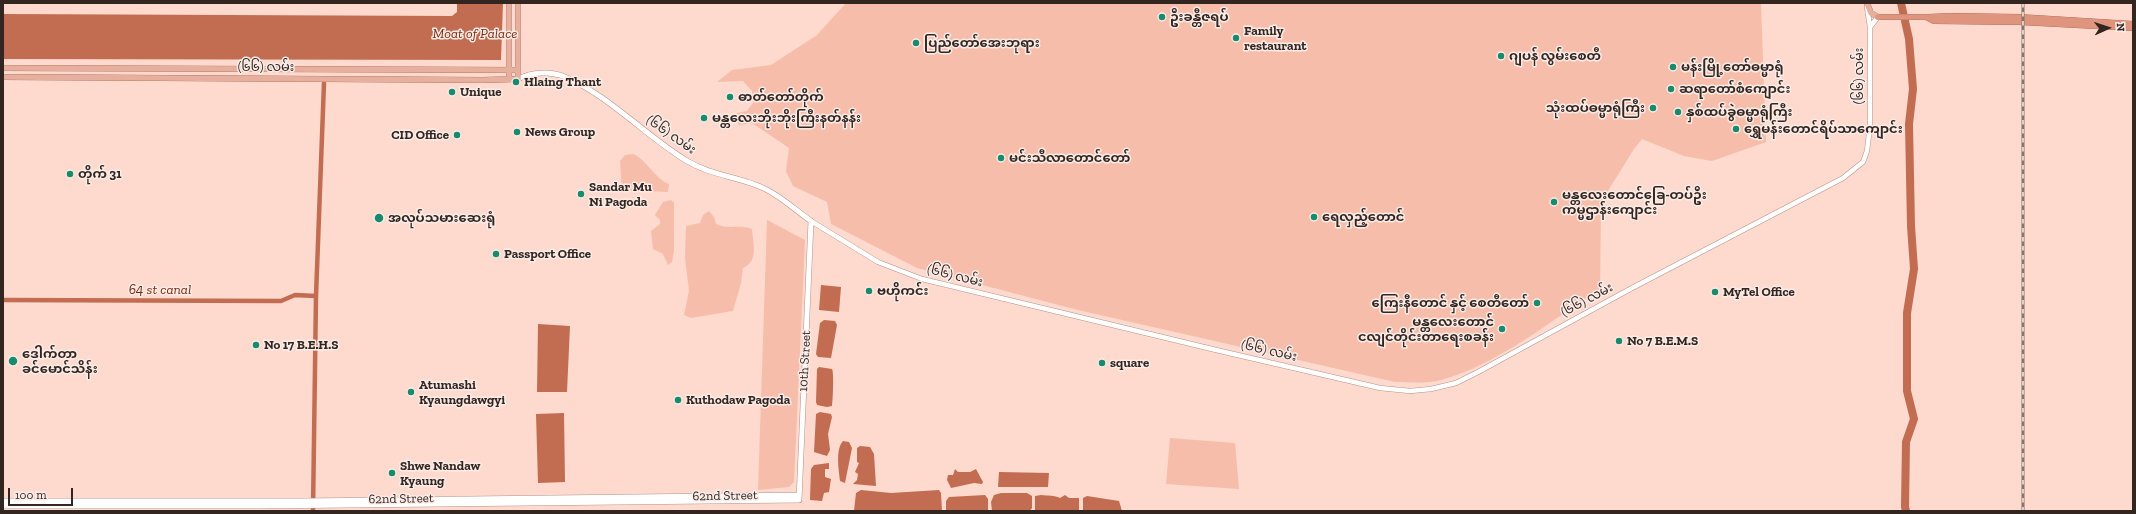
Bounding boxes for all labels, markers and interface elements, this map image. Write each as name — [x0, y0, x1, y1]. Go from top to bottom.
north arrow — [2088, 8, 2128, 48]
place label: ဦးခန္တီဇရပ် — [1170, 9, 1228, 25]
marker: ဦးခန္တီဇရပ် — [1157, 12, 1167, 22]
place label: Family restaurant — [1244, 23, 1307, 54]
text: N — [2114, 23, 2127, 32]
water label: Moat of Palace — [433, 26, 517, 42]
marker: Family restaurant — [1231, 33, 1241, 43]
place label: ပြည်တော်အေးဘုရား — [924, 35, 1040, 51]
marker: ပြည်တော်အေးဘုရား — [911, 38, 921, 48]
place label: ဂျပန် လွမ်းစေတီ — [1509, 48, 1601, 64]
street label: (၆၆) လမ်း — [1851, 48, 1867, 104]
marker: ဂျပန် လွမ်းစေတီ — [1496, 51, 1506, 61]
street label: (၆၆) လမ်း — [238, 59, 294, 75]
place label: မန်းမြို့တော်ဓမ္မာရုံ — [1681, 59, 1783, 75]
marker: မန်းမြို့တော်ဓမ္မာရုံ — [1668, 62, 1678, 72]
place label: Hlaing Thant — [524, 74, 601, 90]
marker: Hlaing Thant — [511, 77, 521, 87]
place label: ဆရာတော်စံကျောင်း — [1679, 81, 1790, 97]
place label: Unique — [460, 84, 502, 100]
marker: ဆရာတော်စံကျောင်း — [1666, 84, 1676, 94]
marker: Unique — [447, 87, 457, 97]
place label: ဓာတ်တော်တိုက် — [738, 89, 824, 105]
marker: ဓာတ်တော်တိုက် — [725, 92, 735, 102]
place label: သုံးထပ်ဓမ္မာရုံကြီး — [1546, 100, 1645, 116]
marker: သုံးထပ်ဓမ္မာရုံကြီး — [1648, 103, 1658, 113]
place label: နှစ်ထပ်ခွဲဓမ္မာရုံကြီး — [1686, 104, 1792, 120]
marker: နှစ်ထပ်ခွဲဓမ္မာရုံကြီး — [1673, 107, 1683, 117]
place label: မန္တလေးဘိုးဘိုးကြီးနတ်နန်း — [712, 110, 861, 126]
street label: (၆၆) လမ်း — [643, 112, 699, 158]
marker: မန္တလေးဘိုးဘိုးကြီးနတ်နန်း — [699, 113, 709, 123]
place label: ရွှေမန်းတောင်ရိပ်သာကျောင်း — [1744, 121, 1903, 137]
place label: News Group — [525, 124, 595, 140]
marker: ရွှေမန်းတောင်ရိပ်သာကျောင်း — [1731, 124, 1741, 134]
place label: CID Office — [391, 127, 449, 143]
marker: News Group — [512, 127, 522, 137]
marker: CID Office — [452, 130, 462, 140]
place label: မင်းသီလာတောင်တော် — [1009, 150, 1130, 166]
marker: မင်းသီလာတောင်တော် — [996, 153, 1006, 163]
place label: တိုက် 31 — [78, 166, 121, 182]
marker: တိုက် 31 — [65, 169, 75, 179]
place label: Sandar Mu Ni Pagoda — [589, 179, 652, 210]
place label: မန္တလေးတောင်ခြေ-တပ်ဦး ကမ္မဌာန်းကျောင်း — [1562, 187, 1707, 218]
marker: Sandar Mu Ni Pagoda — [576, 189, 586, 199]
marker: မန္တလေးတောင်ခြေ-တပ်ဦး ကမ္မဌာန်းကျောင်း — [1549, 197, 1559, 207]
place label: ရေလှည့်တောင် — [1322, 209, 1404, 225]
place label: အလုပ်သမားဆေးရုံ — [388, 210, 495, 226]
marker: အလုပ်သမားဆေးရုံ — [373, 212, 385, 224]
marker: ရေလှည့်တောင် — [1309, 212, 1319, 222]
place label: Passport Office — [504, 246, 591, 262]
marker: Passport Office — [491, 249, 501, 259]
street label: (၆၆) လမ်း — [926, 262, 984, 290]
street label: (၆၆) လမ်း — [1558, 280, 1616, 320]
water label: 64 st canal — [129, 282, 191, 298]
place label: ဗဟိုကင်း — [877, 283, 929, 299]
place label: MyTel Office — [1723, 284, 1795, 300]
marker: ဗဟိုကင်း — [864, 286, 874, 296]
marker: MyTel Office — [1710, 287, 1720, 297]
place label: ကြေးနီတောင် နှင့် စေတီတော် — [1372, 295, 1529, 311]
marker: ကြေးနီတောင် နှင့် စေတီတော် — [1532, 298, 1542, 308]
place label: မန္တလေးတောင် ငလျင်တိုင်းတာရေးစခန်း — [1358, 314, 1494, 345]
marker: မန္တလေးတောင် ငလျင်တိုင်းတာရေးစခန်း — [1497, 324, 1507, 334]
street label: 10th Street — [796, 330, 814, 392]
place label: No 7 B.E.M.S — [1627, 333, 1698, 349]
marker: No 7 B.E.M.S — [1614, 336, 1624, 346]
place label: No 17 B.E.H.S — [264, 337, 338, 353]
street label: (၆၆) လမ်း — [1240, 337, 1298, 365]
marker: No 17 B.E.H.S — [251, 340, 261, 350]
place label: ဒေါက်တာ ခင်မောင်သိန်း — [22, 346, 98, 377]
marker: ဒေါက်တာ ခင်မောင်သိန်း — [7, 355, 19, 367]
place label: square — [1110, 355, 1149, 371]
marker: square — [1097, 358, 1107, 368]
place label: Atumashi Kyaungdawgyi — [419, 377, 505, 408]
marker: Atumashi Kyaungdawgyi — [406, 387, 416, 397]
place label: Kuthodaw Pagoda — [686, 392, 790, 408]
marker: Kuthodaw Pagoda — [673, 395, 683, 405]
place label: Shwe Nandaw Kyaung — [400, 458, 480, 489]
marker: Shwe Nandaw Kyaung — [387, 468, 397, 478]
scale bar — [10, 480, 75, 506]
text: 100 m — [15, 488, 47, 502]
street label: 62nd Street — [692, 488, 758, 504]
street label: 62nd Street — [368, 491, 434, 507]

